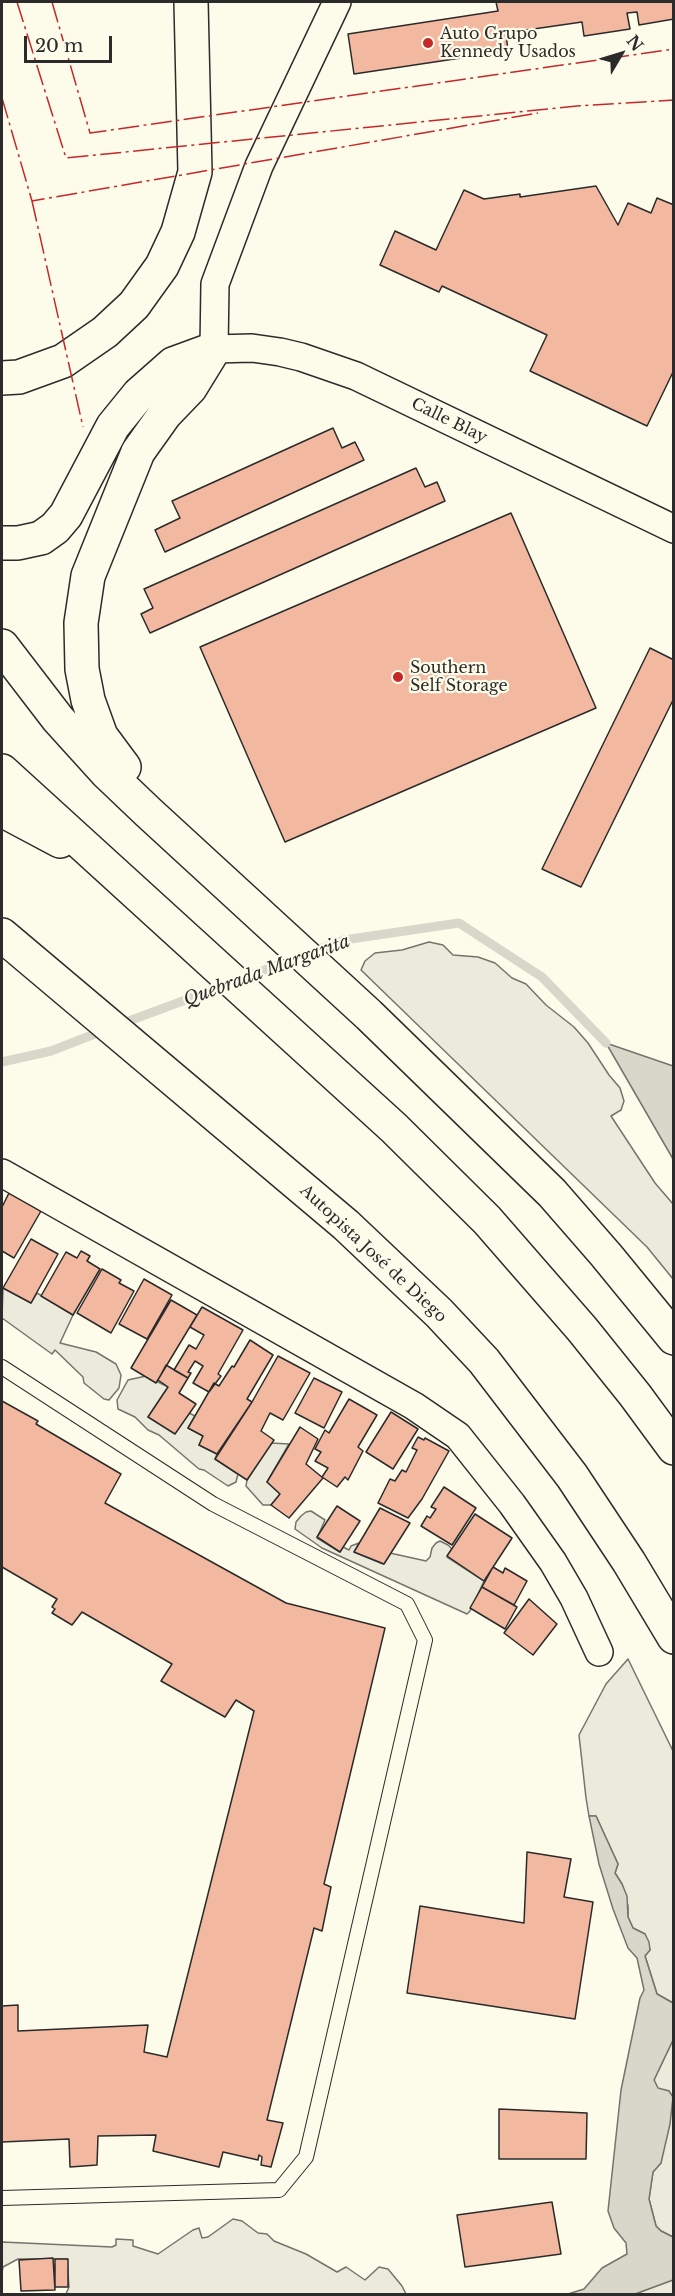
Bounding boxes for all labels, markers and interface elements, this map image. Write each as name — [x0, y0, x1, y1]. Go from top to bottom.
scale bar — [27, 24, 116, 62]
place label: Auto Grupo Kennedy Usados — [440, 24, 576, 62]
north arrow — [591, 24, 651, 84]
text: N — [623, 31, 648, 55]
text: 20 m — [35, 35, 83, 57]
marker: Auto Grupo Kennedy Usados — [421, 36, 435, 50]
street label: Calle Blay — [408, 394, 490, 448]
place label: Southern Self Storage — [410, 658, 508, 696]
marker: Southern Self Storage — [391, 670, 405, 684]
water label: Quebrada Margarita — [181, 931, 353, 1011]
street label: Autopista José de Diego — [296, 1181, 450, 1327]

